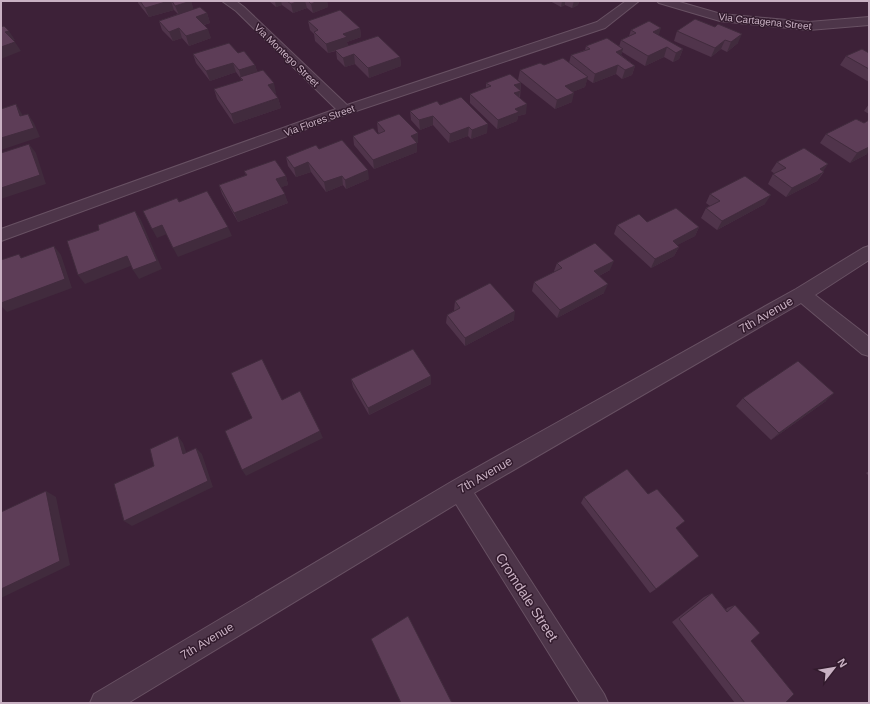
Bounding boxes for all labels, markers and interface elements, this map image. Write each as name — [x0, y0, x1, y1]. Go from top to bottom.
street label: Via Cartagena Street — [718, 11, 812, 32]
street label: Via Montego Street — [252, 22, 321, 89]
street label: Via Flores Street — [282, 103, 356, 138]
street label: 7th Avenue — [737, 294, 796, 336]
street label: 7th Avenue — [456, 454, 515, 496]
street label: Cromdale Street — [493, 550, 562, 644]
street label: 7th Avenue — [178, 619, 237, 662]
north arrow — [814, 648, 854, 688]
text: N — [835, 656, 850, 669]

